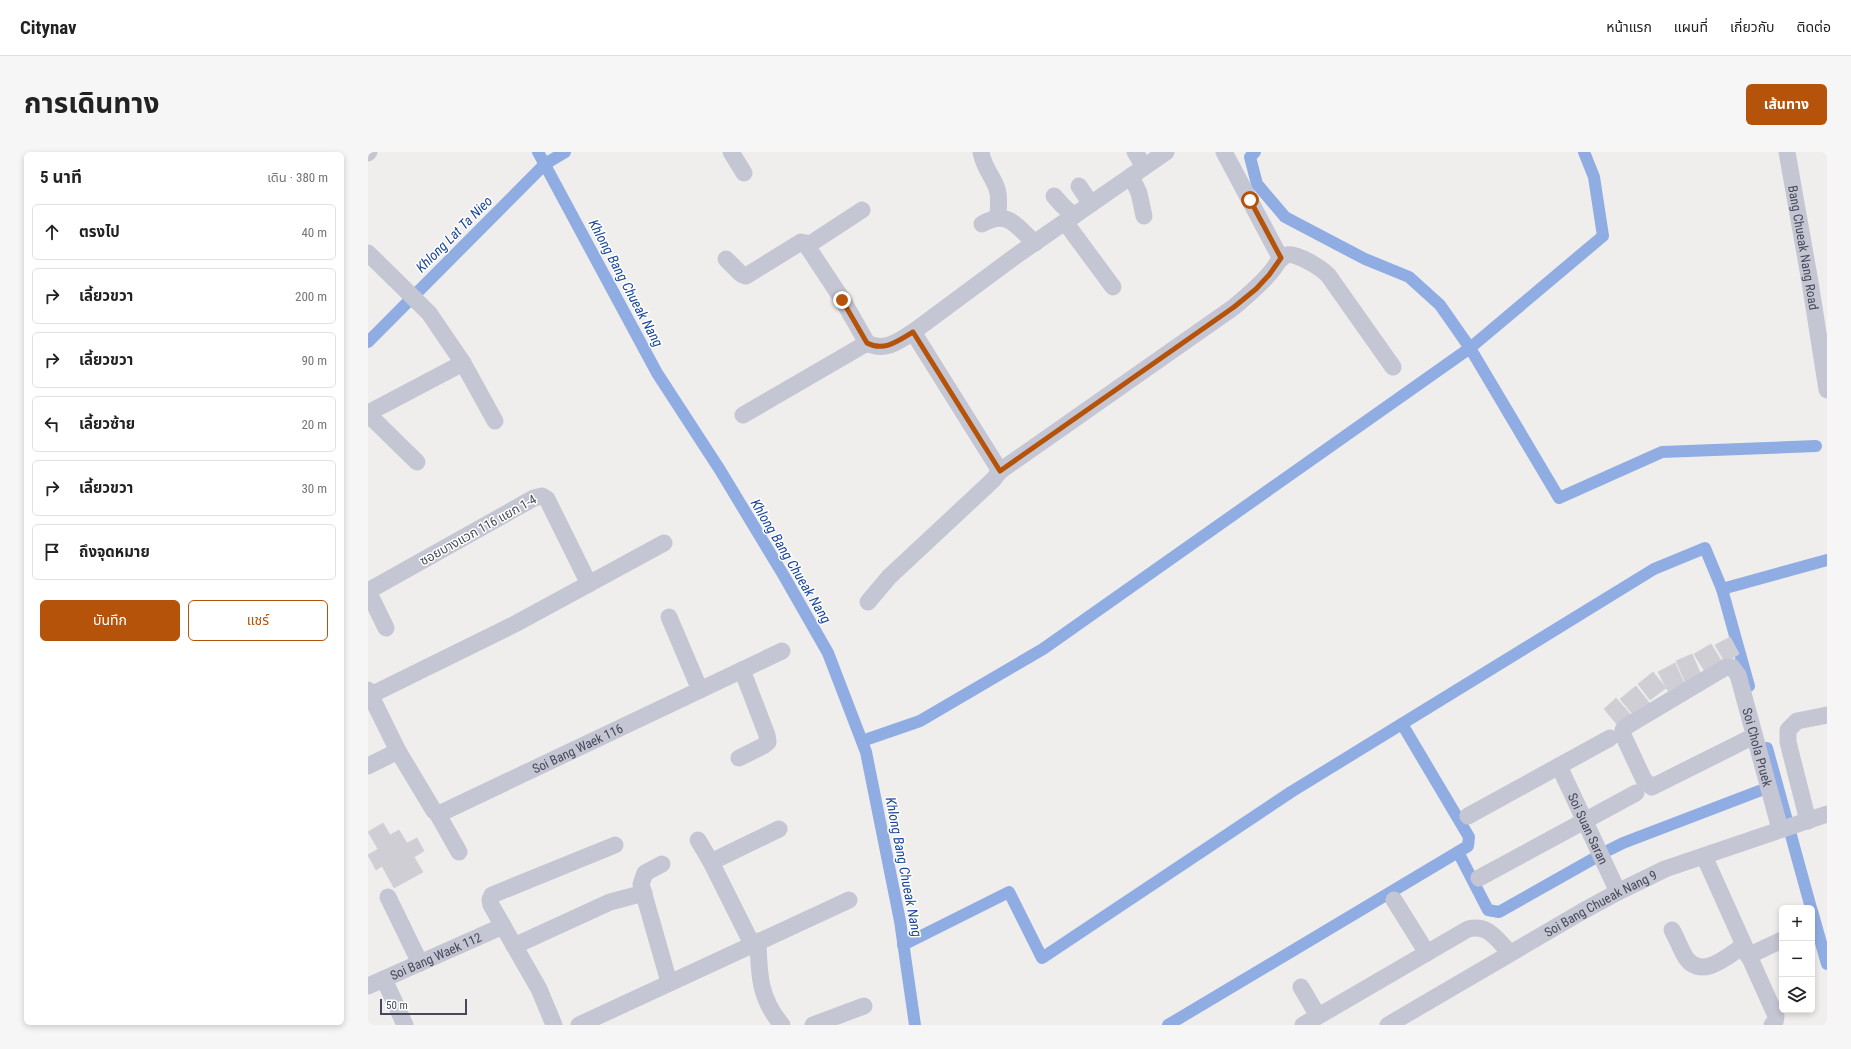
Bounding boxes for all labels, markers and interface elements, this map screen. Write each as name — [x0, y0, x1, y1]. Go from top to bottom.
text: Citynav — [20, 16, 77, 39]
text: หน้าแรก — [1606, 19, 1652, 35]
text: แผนที่ — [1674, 19, 1708, 35]
text: เกี่ยวกับ — [1730, 19, 1775, 35]
text: ติดต่อ — [1797, 19, 1831, 35]
button: เส้นทาง — [1746, 84, 1827, 125]
text: การเดินทาง — [24, 87, 159, 120]
text: 5 นาที — [40, 167, 82, 187]
text: เดิน · 380 m — [267, 170, 328, 185]
street label: Bang Chueak Nang Road — [1786, 184, 1822, 311]
route start — [1241, 191, 1259, 209]
water label: Khlong Lat Ta Nieo — [413, 193, 495, 275]
water label: Khlong Bang Chueak Nang — [586, 217, 667, 350]
icon: ahead — [41, 221, 63, 243]
text: ตรงไป — [79, 223, 120, 241]
text: 40 m — [301, 225, 327, 240]
icon: right — [41, 285, 63, 307]
text: เลี้ยวขวา — [79, 287, 133, 305]
text: 200 m — [295, 289, 327, 304]
route end — [833, 291, 851, 309]
icon: right — [41, 349, 63, 371]
text: เลี้ยวขวา — [79, 351, 133, 369]
text: 90 m — [301, 353, 327, 368]
icon: left — [41, 413, 63, 435]
text: เลี้ยวซ้าย — [79, 415, 135, 433]
text: 20 m — [301, 417, 327, 432]
icon: right — [41, 477, 63, 499]
text: เลี้ยวขวา — [79, 479, 133, 497]
text: 30 m — [301, 481, 327, 496]
street label: ซอยบางแวก 116 แยก 1-4 — [417, 491, 539, 568]
water label: Khlong Bang Chueak Nang — [748, 496, 835, 626]
icon: arrive — [41, 541, 63, 563]
text: ถึงจุดหมาย — [79, 543, 150, 561]
button: บันทึก — [40, 600, 180, 641]
button: แชร์ — [188, 600, 328, 641]
street label: Soi Chola Pruek — [1740, 706, 1776, 788]
street label: Soi Bang Waek 116 — [530, 720, 625, 776]
street label: Soi Suan Saran — [1565, 790, 1611, 867]
water label: Khlong Bang Chueak Nang — [883, 796, 925, 938]
street label: Soi Bang Chueak Nang 9 — [1541, 867, 1659, 940]
map controls — [1779, 905, 1815, 1013]
button: + — [1779, 905, 1815, 941]
street label: Soi Bang Waek 112 — [388, 929, 484, 983]
button: − — [1779, 941, 1815, 977]
button: layers — [1779, 977, 1815, 1013]
scale bar — [380, 997, 467, 1016]
text: 50 m — [386, 999, 408, 1012]

